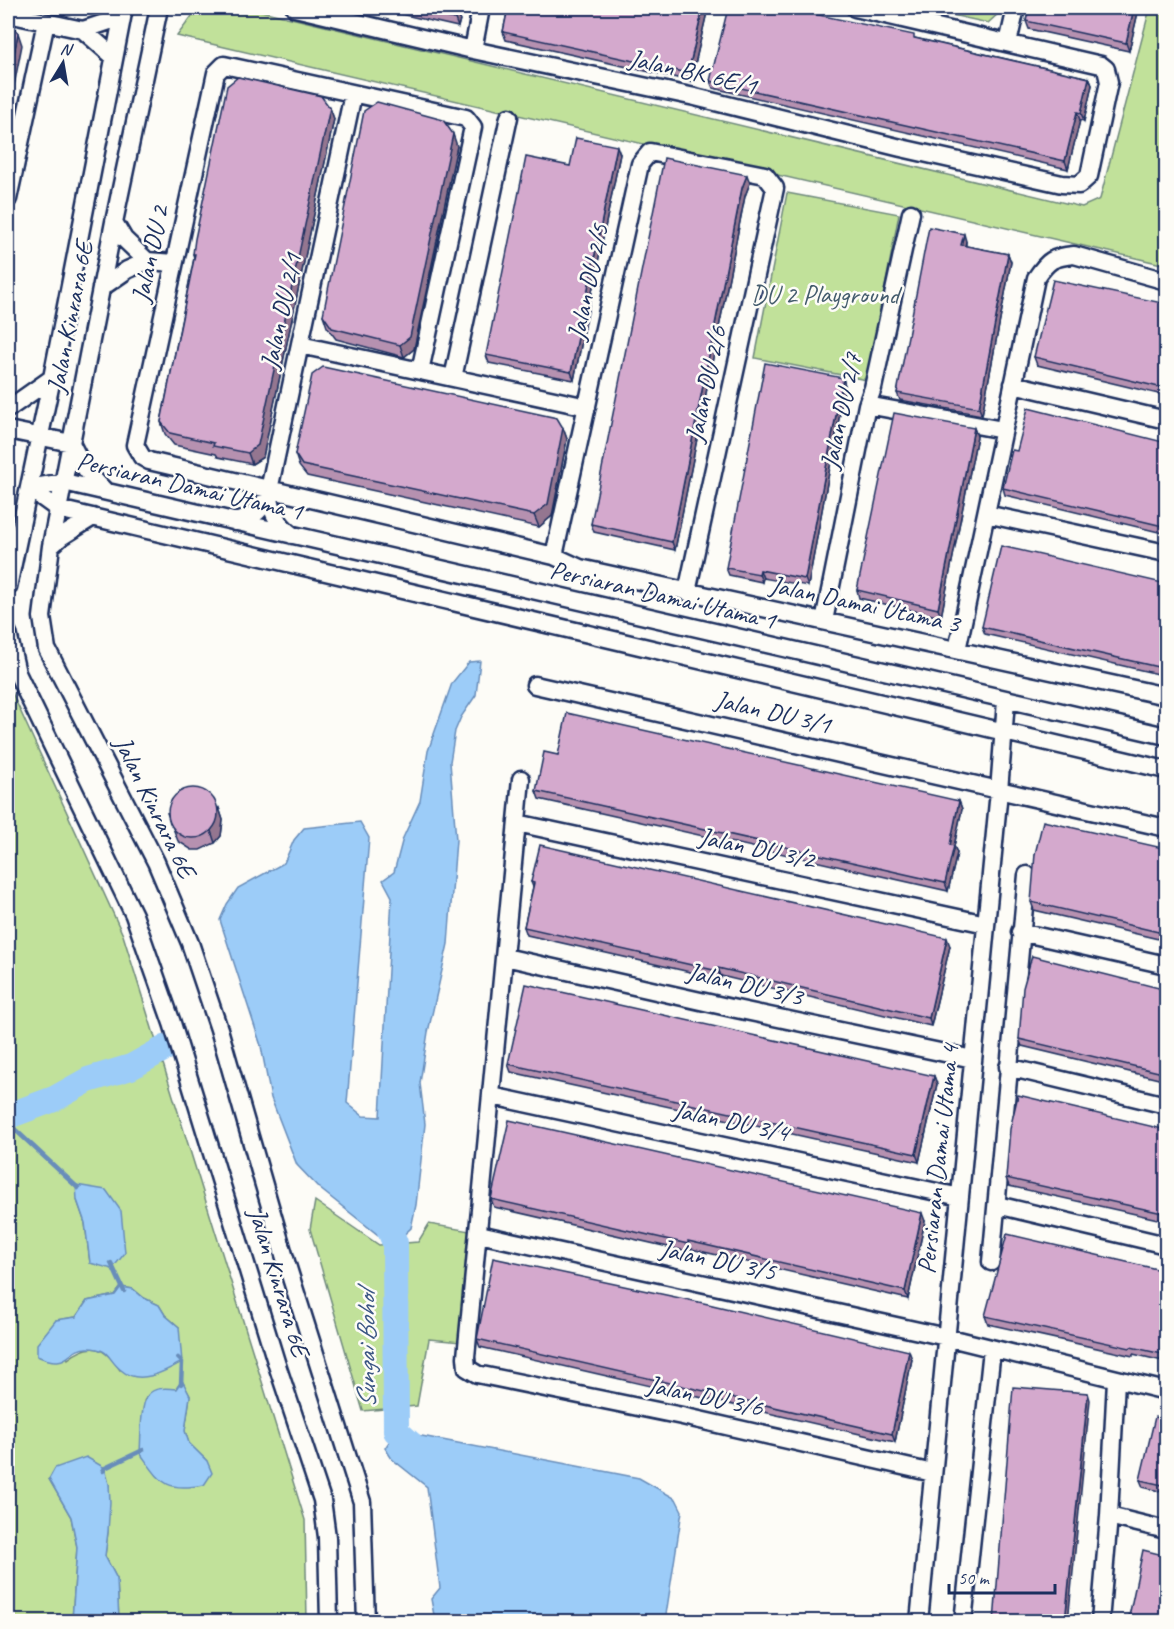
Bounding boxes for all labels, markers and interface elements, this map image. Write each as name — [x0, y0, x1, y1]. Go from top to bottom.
north arrow — [33, 33, 93, 93]
text: N — [59, 38, 75, 61]
street label: Jalan BK 6E/1 — [624, 41, 761, 103]
street label: Jalan DU 2 — [123, 201, 177, 307]
street label: Jalan DU 2/5 — [559, 220, 617, 345]
street label: Jalan Kinrara 6E — [39, 235, 101, 397]
street label: Jalan DU 2/1 — [252, 249, 310, 374]
park label: DU 2 Playground — [751, 278, 903, 311]
street label: Jalan DU 2/6 — [677, 322, 735, 447]
street label: Jalan DU 2/7 — [812, 349, 870, 474]
street label: Persiaran Damai Utama 1 — [74, 444, 307, 528]
street label: Persiaran Damai Utama 1 — [547, 553, 780, 637]
street label: Jalan Damai Utama 3 — [765, 567, 965, 641]
street label: Jalan DU 3/1 — [710, 682, 835, 742]
street label: Jalan Kinrara 6E — [106, 729, 205, 886]
street label: Jalan DU 3/2 — [694, 819, 820, 877]
street label: Jalan DU 3/3 — [682, 954, 808, 1014]
street label: Persiaran Damai Utama 4 — [910, 1040, 967, 1275]
street label: Jalan DU 3/4 — [668, 1092, 794, 1150]
street label: Jalan Kinrara 6E — [240, 1202, 318, 1363]
street label: Jalan DU 3/5 — [655, 1231, 780, 1289]
water label: Sungai Bohol — [349, 1282, 383, 1408]
street label: Jalan DU 3/6 — [642, 1367, 767, 1425]
scale bar — [949, 1557, 1056, 1595]
text: 50 m — [958, 1567, 991, 1589]

